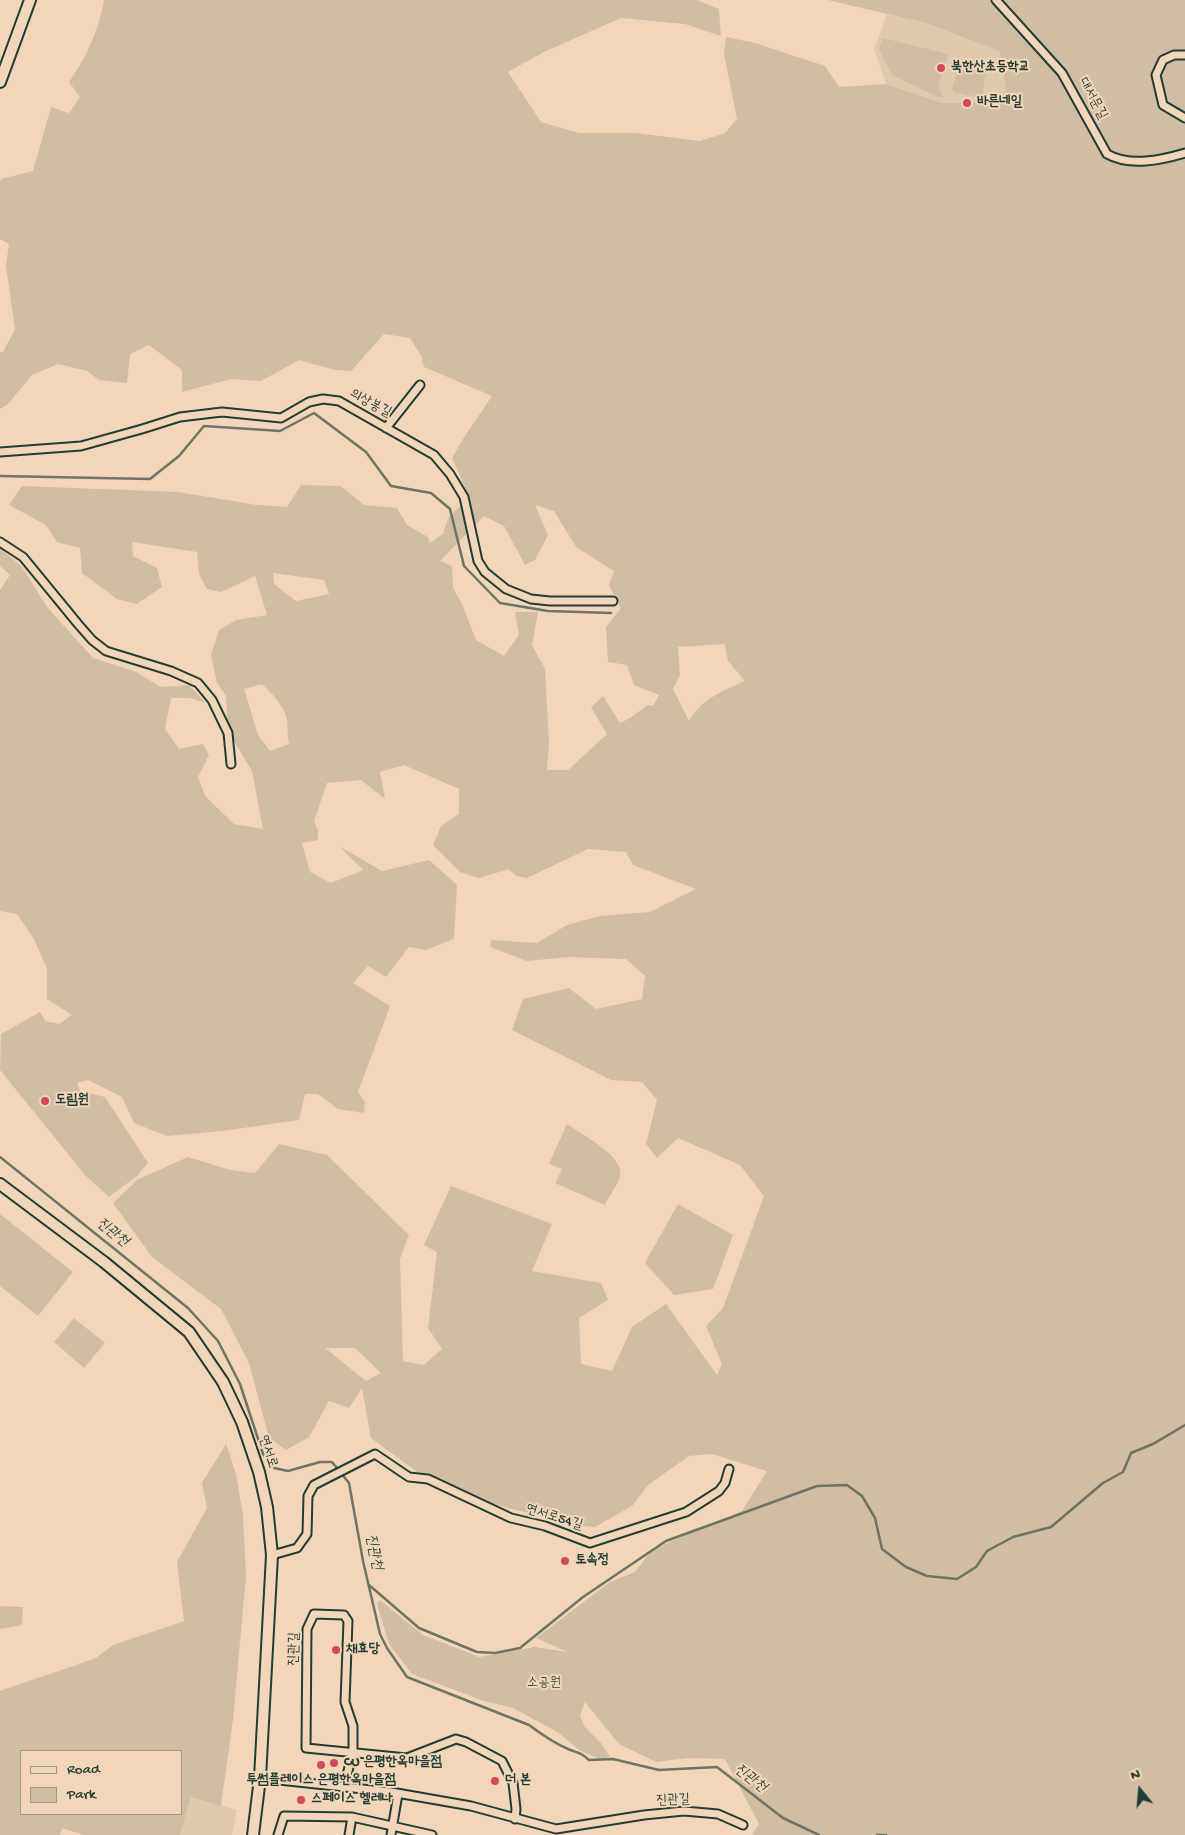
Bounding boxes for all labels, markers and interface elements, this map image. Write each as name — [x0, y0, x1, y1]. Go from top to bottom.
place label: 북한산초등학교 — [951, 60, 1030, 76]
marker: 북한산초등학교 — [935, 62, 947, 74]
street label: 대서문길 — [1074, 75, 1110, 123]
place label: 바른네일 — [977, 95, 1022, 111]
marker: 바른네일 — [961, 97, 973, 109]
street label: 의상봉길 — [346, 386, 394, 422]
place label: 도림원 — [55, 1093, 89, 1109]
marker: 도림원 — [39, 1095, 51, 1107]
water label: 진관천 — [92, 1215, 132, 1251]
street label: 연서로 — [254, 1433, 280, 1471]
street label: 연서로54길 — [523, 1501, 585, 1535]
water label: 진관천 — [361, 1533, 385, 1571]
place label: 토속정 — [575, 1553, 609, 1569]
marker: 토속정 — [559, 1555, 571, 1567]
street label: 진관길 — [286, 1632, 304, 1666]
place label: 채효당 — [346, 1642, 380, 1658]
marker: 채효당 — [330, 1644, 342, 1656]
park label: 소공원 — [527, 1676, 561, 1692]
legend — [20, 1750, 182, 1815]
place label: CU 은평한옥마을점 — [344, 1755, 442, 1771]
marker: CU 은평한옥마을점 — [328, 1757, 340, 1769]
marker: 투썸플레이스 은평한옥마을점 — [315, 1759, 327, 1771]
text: Road — [67, 1761, 100, 1779]
water label: 진관천 — [730, 1761, 770, 1797]
north arrow — [1115, 1765, 1165, 1815]
text: N — [1129, 1766, 1142, 1785]
place label: 투썸플레이스 은평한옥마을점 — [246, 1773, 396, 1789]
place label: 더 본 — [505, 1773, 531, 1789]
marker: 더 본 — [489, 1775, 501, 1787]
text: Park — [67, 1786, 96, 1804]
place label: 스페이스 헬레나 — [311, 1792, 393, 1808]
street label: 진관길 — [656, 1792, 690, 1810]
marker: 스페이스 헬레나 — [295, 1794, 307, 1806]

